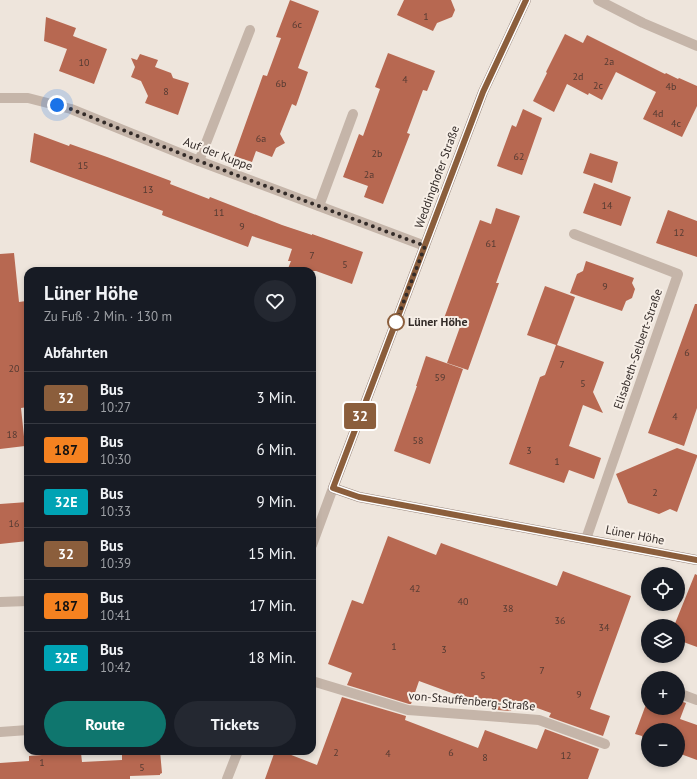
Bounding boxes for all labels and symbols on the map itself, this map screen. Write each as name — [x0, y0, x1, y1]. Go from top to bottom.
house number: 1 — [423, 10, 429, 23]
house number: 6c — [292, 18, 302, 31]
house number: 2a — [604, 55, 614, 68]
house number: 10 — [79, 56, 90, 69]
house number: 2d — [573, 70, 583, 83]
house number: 4 — [402, 73, 408, 86]
house number: 6b — [276, 77, 286, 90]
house number: 2c — [593, 79, 603, 92]
house number: 4b — [666, 80, 676, 93]
house number: 8 — [163, 85, 169, 98]
your location — [47, 95, 67, 115]
house number: 4d — [653, 107, 663, 120]
house number: 4c — [671, 117, 681, 130]
street label: Weddinghofer Straße — [411, 123, 462, 230]
house number: 6a — [256, 132, 266, 145]
street label: Auf der Kuppe — [181, 133, 255, 174]
house number: 2b — [372, 147, 382, 160]
house number: 62 — [514, 150, 524, 163]
house number: 15 — [78, 159, 88, 172]
house number: 2a — [364, 168, 374, 181]
house number: 13 — [143, 183, 153, 196]
house number: 14 — [602, 199, 613, 212]
house number: 11 — [214, 206, 224, 219]
house number: 9 — [239, 220, 245, 233]
house number: 12 — [674, 226, 684, 239]
house number: 61 — [486, 237, 496, 250]
house number: 7 — [309, 249, 315, 262]
house number: 5 — [342, 258, 348, 271]
house number: 9 — [602, 280, 608, 293]
street label: Elisabeth-Selbert-Straße — [610, 287, 665, 411]
marker: Lüner Höhe — [387, 313, 405, 331]
place label: Lüner Höhe — [408, 314, 468, 329]
house number: 6 — [684, 346, 690, 359]
house number: 7 — [559, 358, 565, 371]
house number: 20 — [9, 362, 20, 375]
house number: 59 — [435, 371, 445, 384]
house number: 5 — [580, 377, 586, 390]
line badge: 32 — [342, 403, 378, 429]
house number: 4 — [672, 410, 678, 423]
house number: 18 — [7, 428, 17, 441]
house number: 58 — [413, 434, 423, 447]
house number: 3 — [526, 444, 532, 457]
house number: 1 — [554, 455, 560, 468]
house number: 2 — [652, 486, 658, 499]
house number: 16 — [9, 517, 19, 530]
street label: Lüner Höhe — [604, 521, 666, 548]
house number: 42 — [410, 582, 420, 595]
house number: 40 — [458, 595, 469, 608]
house number: 38 — [503, 602, 513, 615]
house number: 36 — [555, 614, 565, 627]
house number: 34 — [599, 621, 610, 634]
house number: 1 — [391, 640, 397, 653]
house number: 3 — [441, 643, 447, 656]
house number: 7 — [539, 664, 545, 677]
house number: 5 — [480, 669, 486, 682]
street label: von-Stauffenberg-Straße — [408, 687, 536, 714]
house number: 9 — [576, 688, 582, 701]
house number: 2 — [333, 746, 339, 759]
house number: 6 — [448, 746, 454, 759]
house number: 4 — [385, 747, 391, 760]
house number: 12 — [561, 749, 571, 762]
house number: 8 — [482, 751, 488, 764]
house number: 1 — [39, 756, 45, 769]
house number: 5 — [139, 761, 145, 774]

